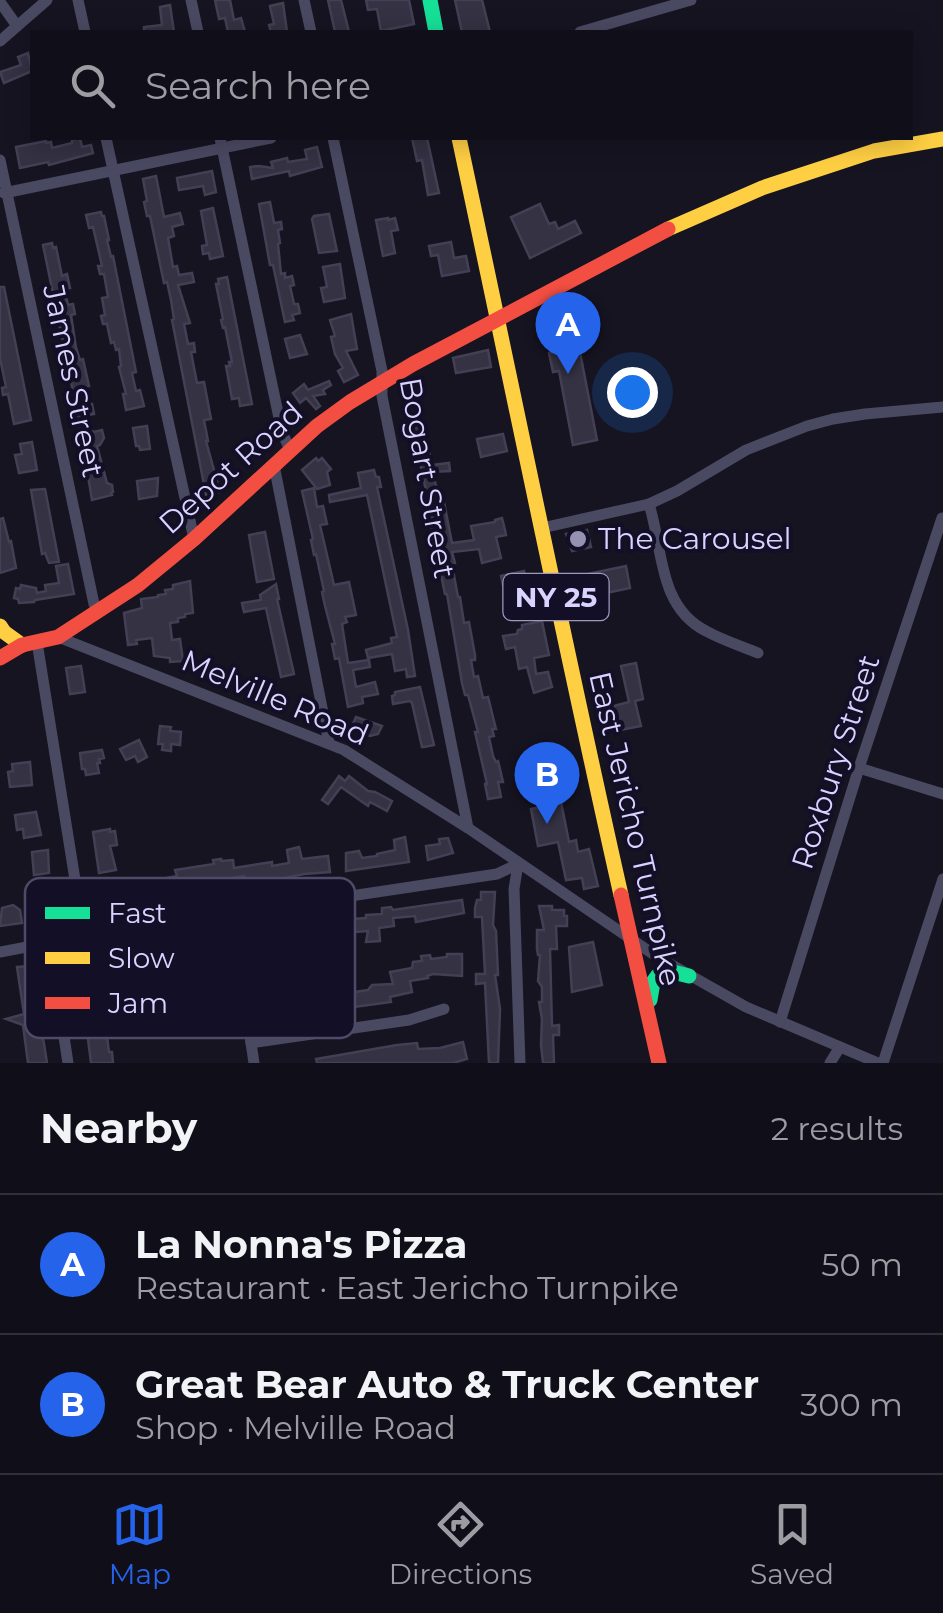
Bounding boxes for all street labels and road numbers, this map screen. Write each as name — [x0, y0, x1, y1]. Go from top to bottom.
street label: James Street — [35, 280, 112, 481]
street label: Bogart Street — [392, 375, 463, 581]
street label: Depot Road — [151, 393, 310, 542]
road number: NY 25 — [504, 574, 608, 620]
street label: Melville Road — [176, 641, 374, 754]
street label: Roxbury Street — [783, 650, 888, 874]
street label: East Jericho Turnpike — [581, 668, 690, 990]

